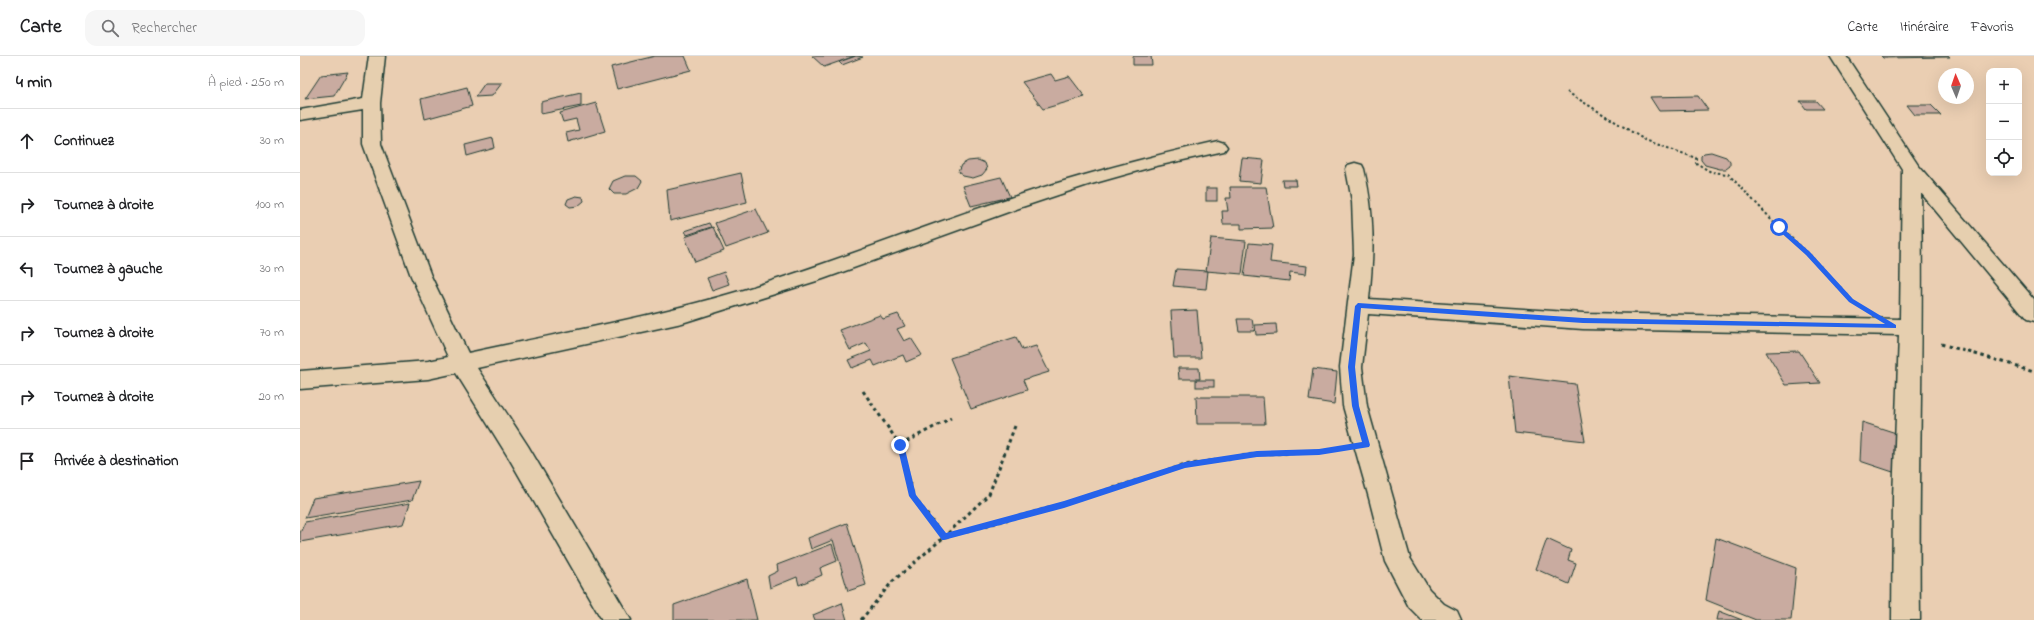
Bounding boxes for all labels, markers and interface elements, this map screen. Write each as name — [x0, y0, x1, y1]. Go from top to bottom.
search box — [85, 10, 365, 46]
text: Carte — [20, 14, 61, 41]
icon: search — [99, 17, 121, 39]
text: Rechercher — [131, 17, 197, 39]
text: Carte — [1847, 17, 1878, 38]
text: Itinéraire — [1900, 17, 1949, 38]
text: Favoris — [1971, 17, 2014, 38]
north arrow — [1938, 68, 1974, 104]
map controls — [1986, 68, 2022, 176]
button: + — [1986, 68, 2022, 104]
text: 4 min — [16, 70, 52, 95]
text: À pied · 250 m — [208, 73, 284, 92]
button: − — [1986, 104, 2022, 140]
icon: ahead — [16, 130, 38, 152]
text: Continuez — [54, 130, 114, 152]
text: 30 m — [260, 131, 284, 150]
button: locate — [1986, 140, 2022, 176]
icon: right — [16, 194, 38, 216]
text: Tournez à droite — [54, 194, 154, 216]
text: 100 m — [255, 195, 284, 214]
route start — [1770, 218, 1788, 236]
icon: left — [16, 258, 38, 280]
text: Tournez à gauche — [54, 258, 162, 280]
text: 30 m — [260, 259, 284, 278]
icon: right — [16, 322, 38, 344]
text: Tournez à droite — [54, 322, 154, 344]
text: 70 m — [260, 323, 284, 342]
icon: right — [16, 386, 38, 408]
text: Tournez à droite — [54, 386, 154, 408]
text: 20 m — [259, 387, 284, 406]
route end — [891, 436, 909, 454]
icon: arrive — [16, 450, 38, 472]
text: Arrivée à destination — [54, 450, 179, 472]

